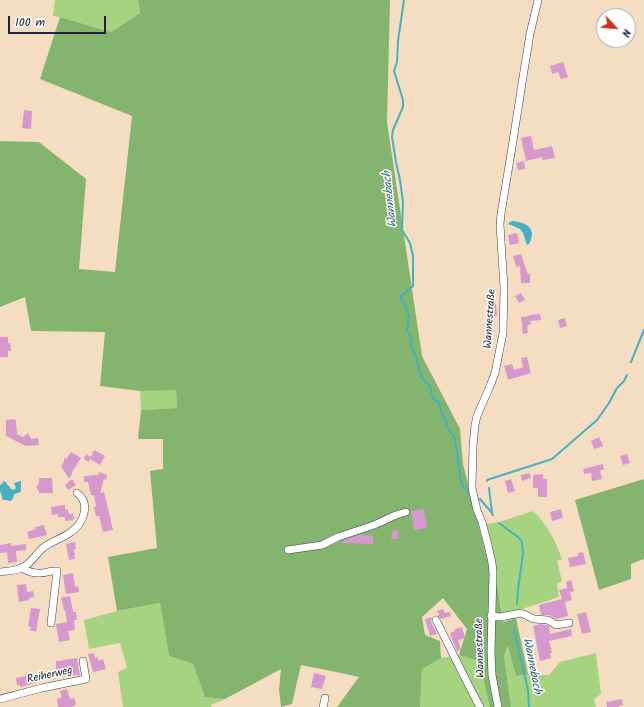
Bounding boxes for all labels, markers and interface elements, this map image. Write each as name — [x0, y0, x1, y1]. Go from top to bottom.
scale bar — [10, 8, 108, 34]
north arrow — [596, 8, 636, 48]
text: 100 m — [15, 13, 45, 32]
text: N — [616, 26, 636, 40]
water label: Wannebach — [381, 170, 401, 228]
street label: Wannestraße — [482, 289, 500, 349]
street label: Wannestraße — [473, 618, 489, 678]
water label: Wannebach — [519, 637, 543, 695]
street label: Reiherweg — [26, 665, 74, 687]

